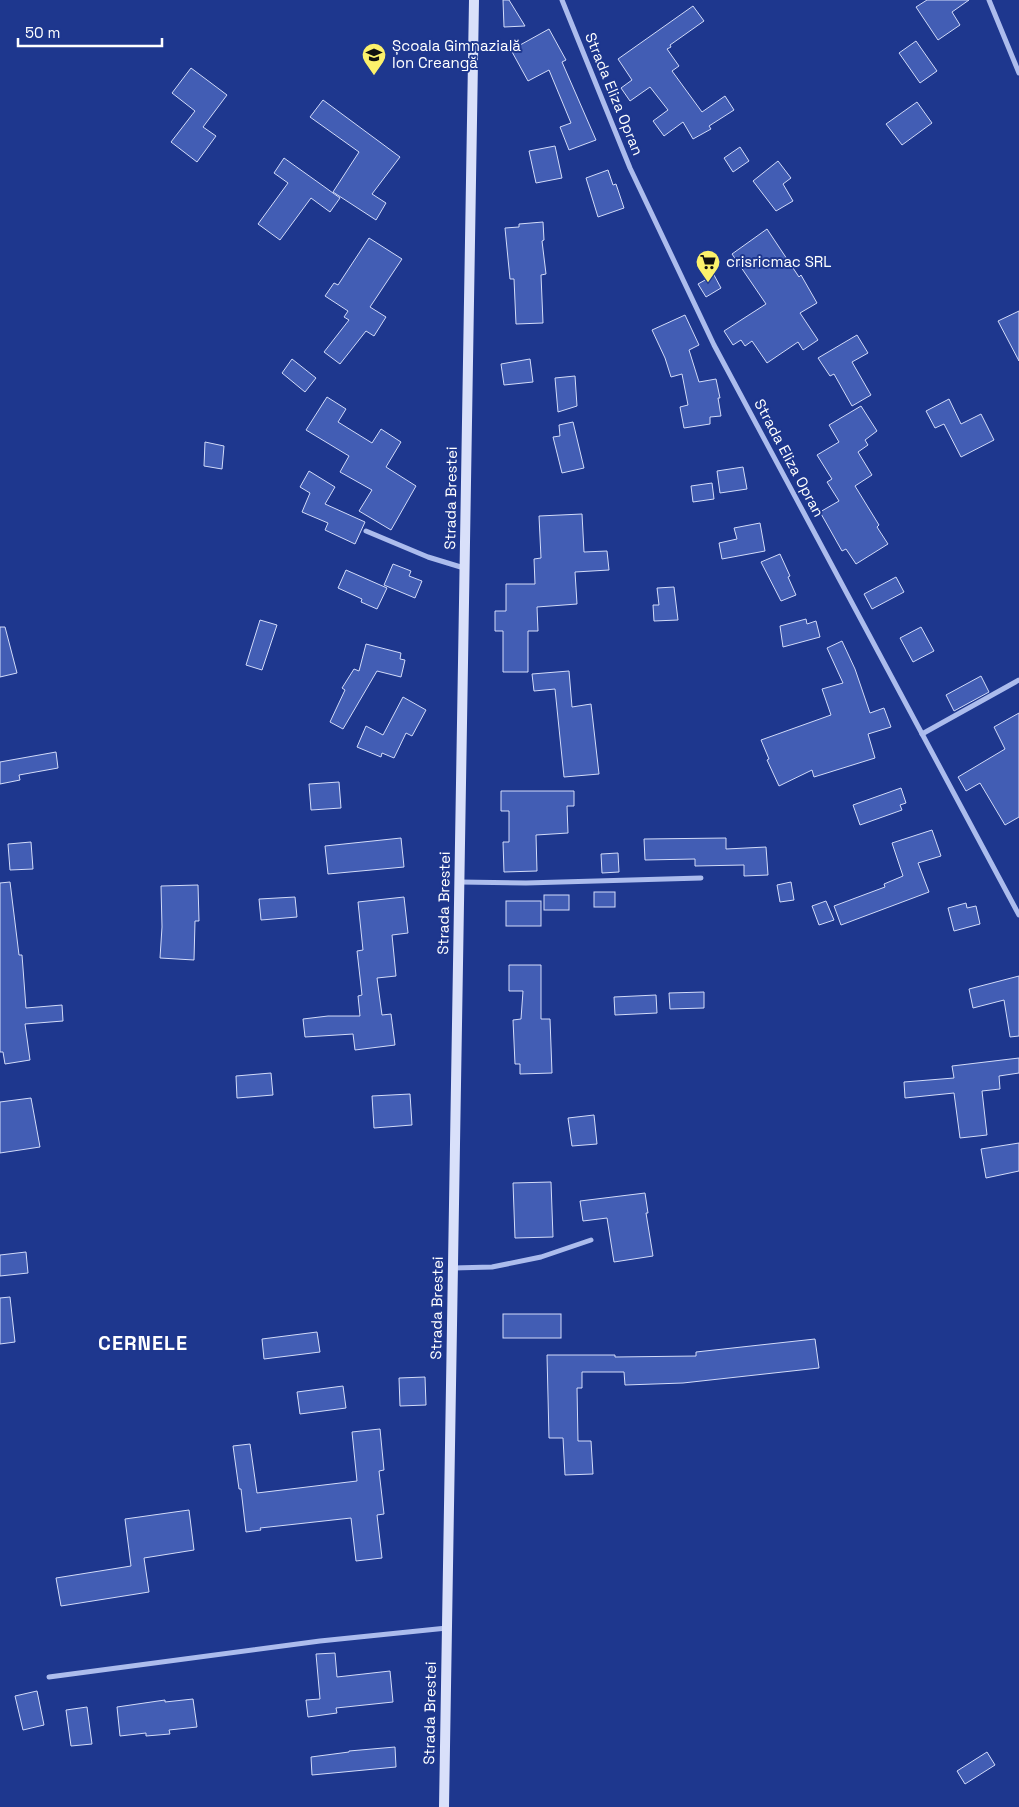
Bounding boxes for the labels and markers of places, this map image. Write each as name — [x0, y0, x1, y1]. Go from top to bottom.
place label: Școala Gimnazială Ion Creangă — [392, 36, 521, 72]
school or university icon: Școala Gimnazială Ion Creangă — [361, 42, 387, 76]
supermarket icon: crisricmac SRL — [695, 249, 721, 283]
place label: crisricmac SRL — [726, 252, 832, 271]

